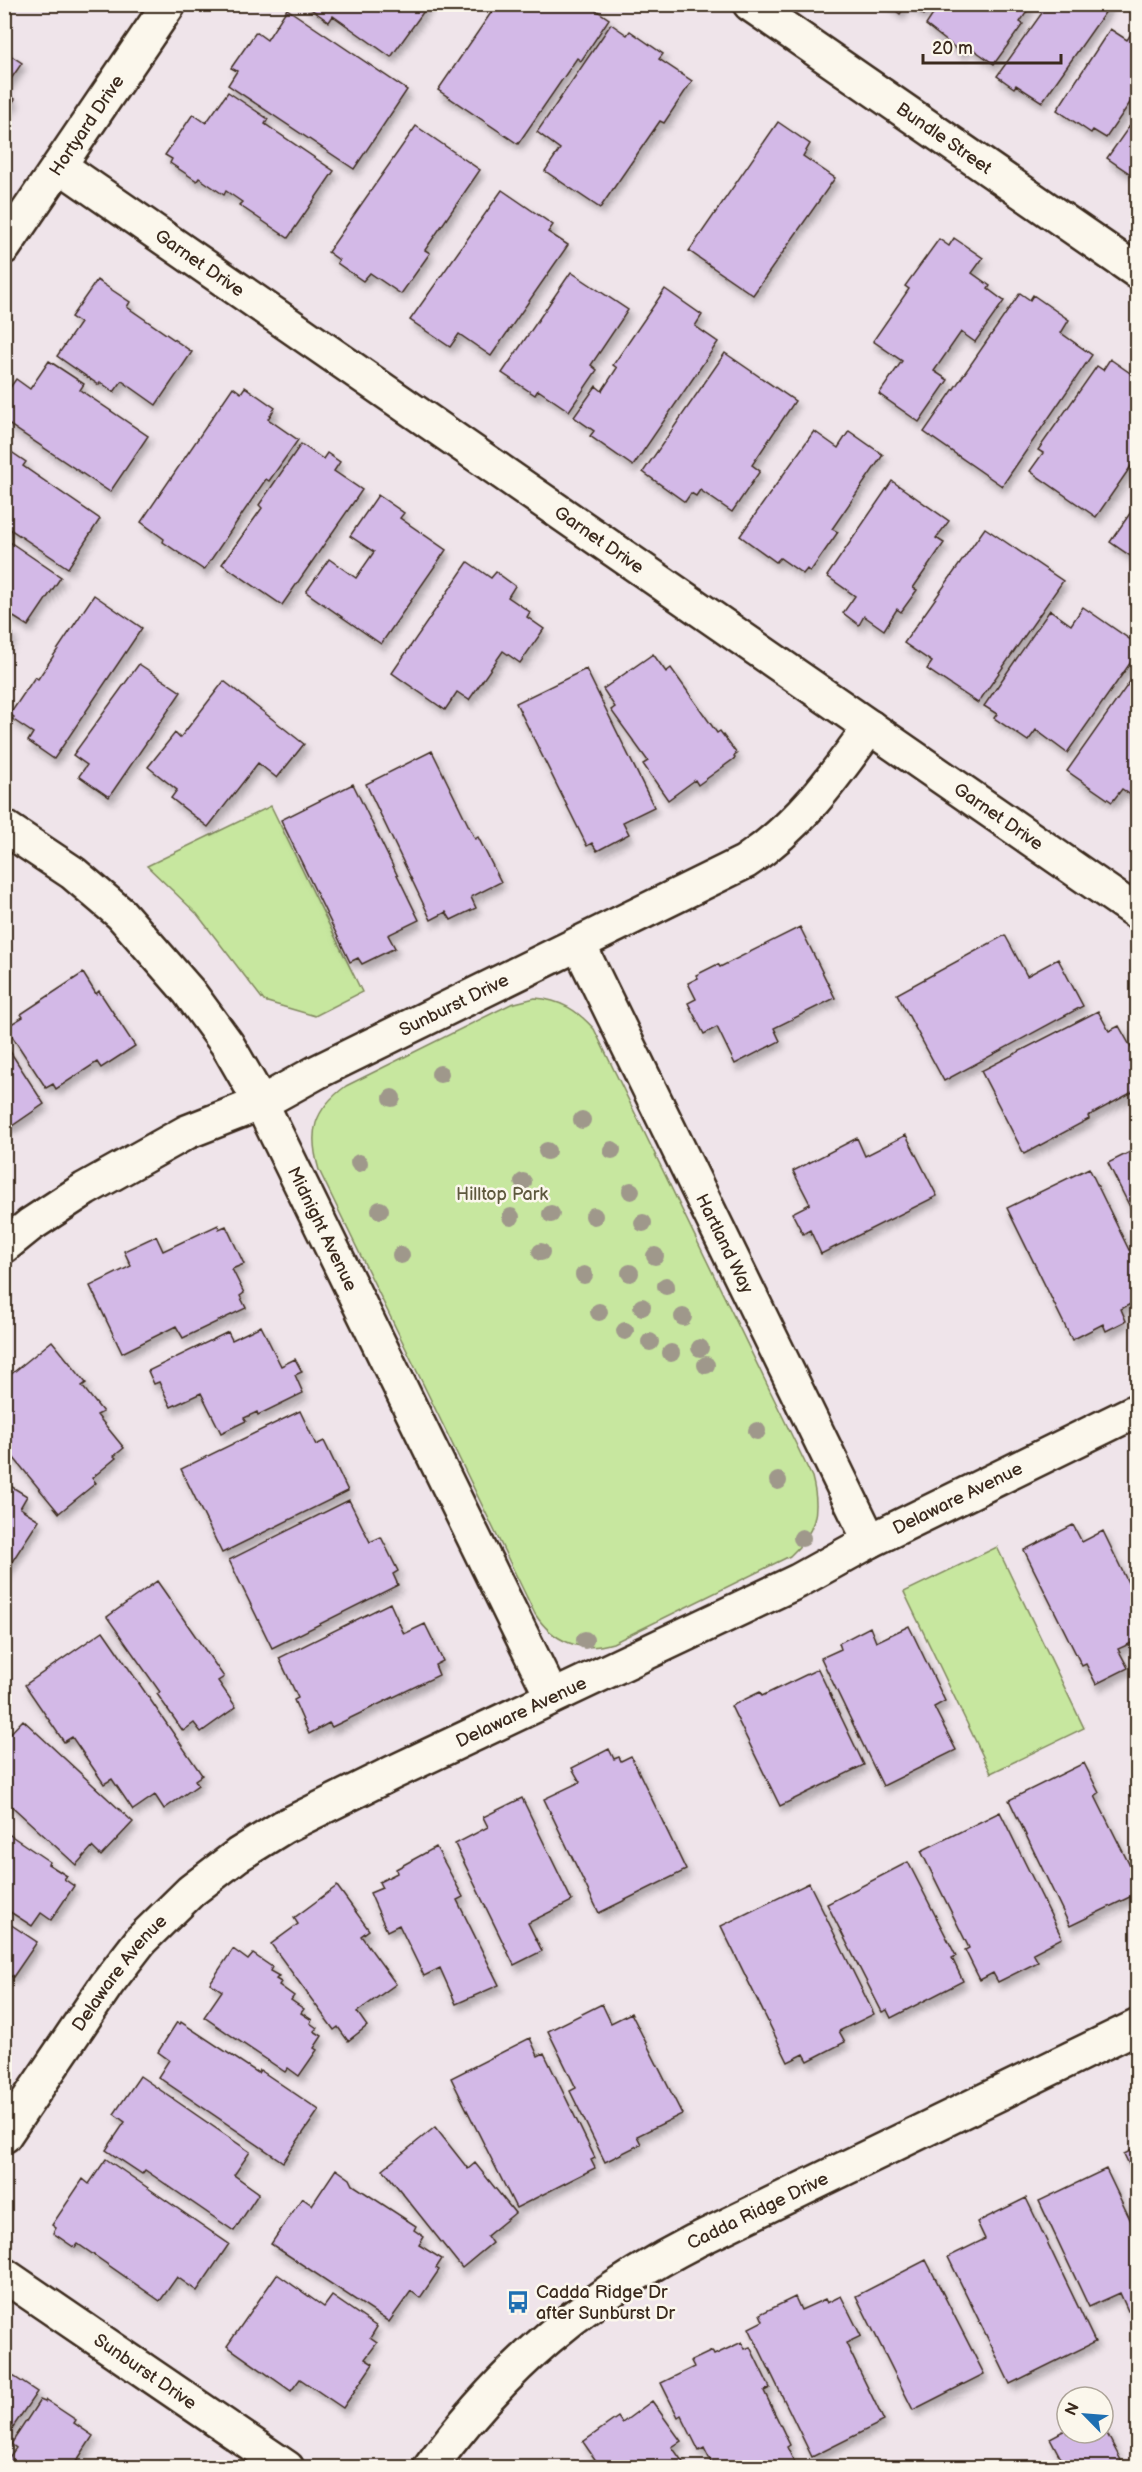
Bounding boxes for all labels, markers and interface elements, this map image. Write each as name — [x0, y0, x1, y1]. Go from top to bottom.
scale bar — [923, 27, 1061, 65]
text: 20 m — [932, 38, 973, 59]
street label: Hortyard Drive — [45, 71, 129, 180]
street label: Bundle Street — [892, 98, 996, 179]
street label: Garnet Drive — [151, 225, 248, 302]
street label: Garnet Drive — [550, 502, 648, 578]
street label: Garnet Drive — [950, 779, 1047, 855]
street label: Sunburst Drive — [396, 969, 513, 1041]
street label: Midnight Avenue — [283, 1163, 362, 1295]
park label: Hilltop Park — [456, 1184, 548, 1205]
street label: Hartland Way — [691, 1190, 758, 1297]
street label: Delaware Avenue — [889, 1458, 1026, 1539]
street label: Delaware Avenue — [453, 1672, 590, 1752]
street label: Delaware Avenue — [68, 1910, 172, 2035]
street label: Cadda Ridge Drive — [684, 2168, 832, 2254]
place label: Cadda Ridge Dr after Sunburst Dr — [536, 2282, 676, 2324]
bus stop icon: Cadda Ridge Dr after Sunburst Dr — [505, 2289, 531, 2315]
street label: Sunburst Drive — [90, 2329, 201, 2414]
north arrow — [1055, 2385, 1115, 2445]
text: N — [1062, 2400, 1084, 2419]

